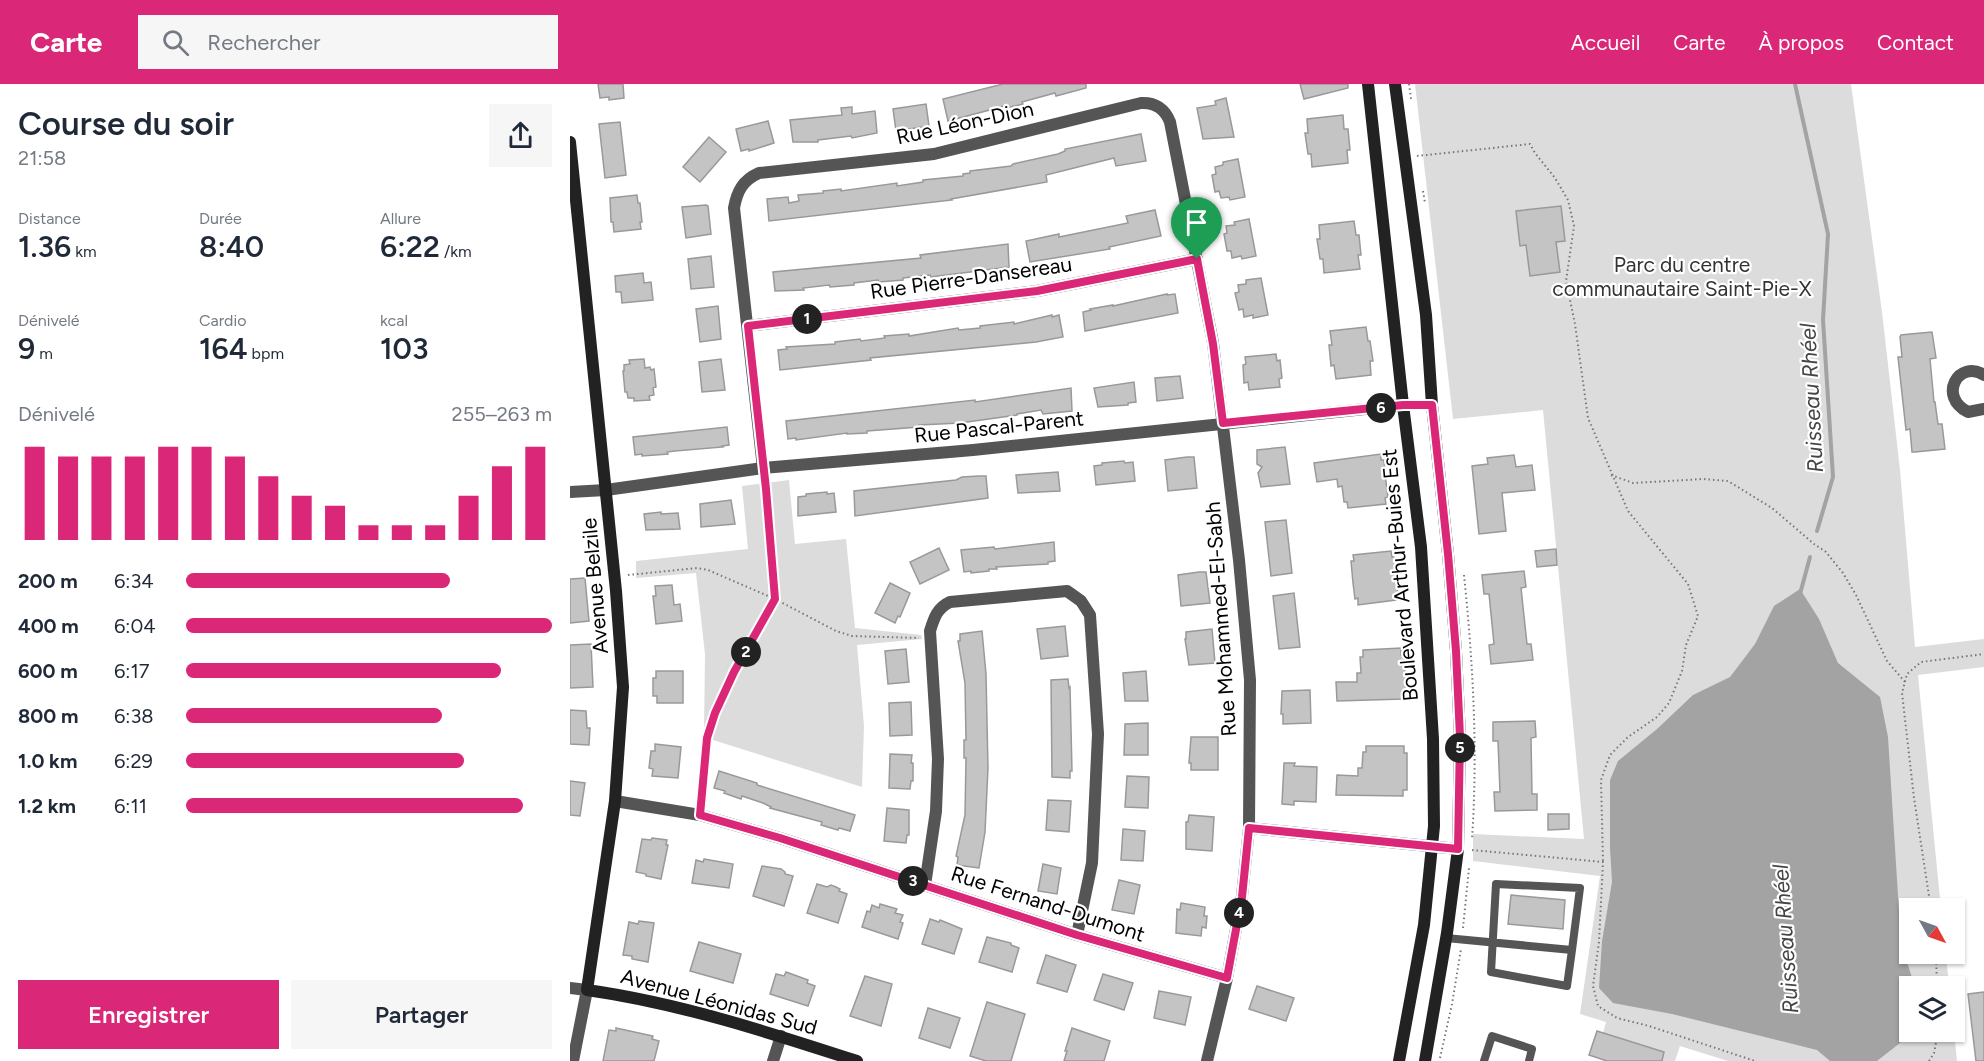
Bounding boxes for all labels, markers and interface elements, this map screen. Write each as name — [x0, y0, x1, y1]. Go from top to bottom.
search box — [138, 15, 558, 69]
text: Carte — [30, 25, 102, 59]
icon: search — [159, 26, 192, 59]
text: Rechercher — [207, 29, 320, 56]
text: Accueil — [1571, 30, 1640, 55]
text: Carte — [1673, 30, 1726, 55]
text: À propos — [1759, 30, 1844, 55]
text: Contact — [1877, 30, 1954, 55]
street label: Rue Léon-Dion — [894, 96, 1036, 149]
text: Course du soir — [18, 104, 234, 143]
button: share — [489, 104, 552, 167]
text: 21:58 — [18, 146, 66, 170]
pin — [1171, 197, 1222, 259]
icon: arrive — [1180, 206, 1213, 239]
text: Distance — [18, 209, 81, 228]
text: Durée — [199, 209, 242, 228]
text: Allure — [380, 209, 421, 228]
text: 1.36 — [18, 228, 71, 265]
text: 8:40 — [199, 228, 264, 265]
text: 6:22 — [380, 228, 440, 265]
text: km — [71, 242, 97, 261]
text: /km — [440, 242, 472, 261]
street label: Rue Pierre-Dansereau — [868, 251, 1073, 304]
park label: Parc du centre communautaire Saint-Pie-X — [1552, 252, 1812, 301]
pin: 1 — [792, 304, 822, 334]
text: 1 — [804, 309, 810, 328]
text: Dénivelé — [18, 311, 80, 330]
text: Cardio — [199, 311, 246, 330]
text: kcal — [380, 311, 408, 330]
water label: Ruisseau Rhéel — [1794, 323, 1829, 473]
text: 9 — [18, 330, 35, 367]
text: 164 — [199, 330, 248, 367]
text: 103 — [380, 330, 428, 367]
text: m — [35, 344, 53, 363]
text: bpm — [248, 344, 284, 363]
pin: 6 — [1366, 393, 1396, 423]
text: 6 — [1376, 398, 1386, 417]
text: Dénivelé — [18, 402, 95, 426]
text: 255–263 m — [451, 402, 552, 426]
street label: Rue Pascal-Parent — [913, 405, 1085, 448]
street label: Boulevard Arthur-Buies Est — [1376, 448, 1423, 702]
street label: Rue Mohammed-El-Sabh — [1200, 501, 1241, 737]
street label: Avenue Belzile — [576, 517, 613, 655]
text: 200 m — [18, 569, 78, 593]
text: 6:34 — [114, 569, 154, 593]
text: 400 m — [18, 614, 79, 638]
text: 6:04 — [114, 614, 156, 638]
pin: 2 — [731, 637, 761, 667]
text: 2 — [741, 642, 751, 661]
text: 600 m — [18, 659, 78, 683]
text: 6:17 — [114, 659, 149, 683]
text: 800 m — [18, 704, 78, 728]
text: 6:38 — [114, 704, 154, 728]
pin: 5 — [1445, 733, 1475, 763]
text: 5 — [1455, 738, 1465, 757]
text: 1.0 km — [18, 749, 77, 773]
text: 6:29 — [114, 749, 153, 773]
text: 1.2 km — [18, 794, 76, 818]
text: 6:11 — [114, 794, 147, 818]
street label: Rue Fernand-Dumont — [948, 860, 1148, 947]
water label: Ruisseau Rhéel — [1767, 863, 1804, 1014]
pin: 3 — [898, 866, 928, 896]
text: 3 — [909, 871, 917, 890]
pin: 4 — [1224, 898, 1254, 928]
north arrow — [1899, 898, 1965, 964]
map controls — [1899, 898, 1965, 1042]
text: 4 — [1234, 903, 1244, 922]
street label: Avenue Léonidas Sud — [618, 963, 820, 1040]
button: layers — [1899, 976, 1965, 1042]
button: Enregistrer — [18, 980, 279, 1049]
button: Partager — [291, 980, 552, 1049]

